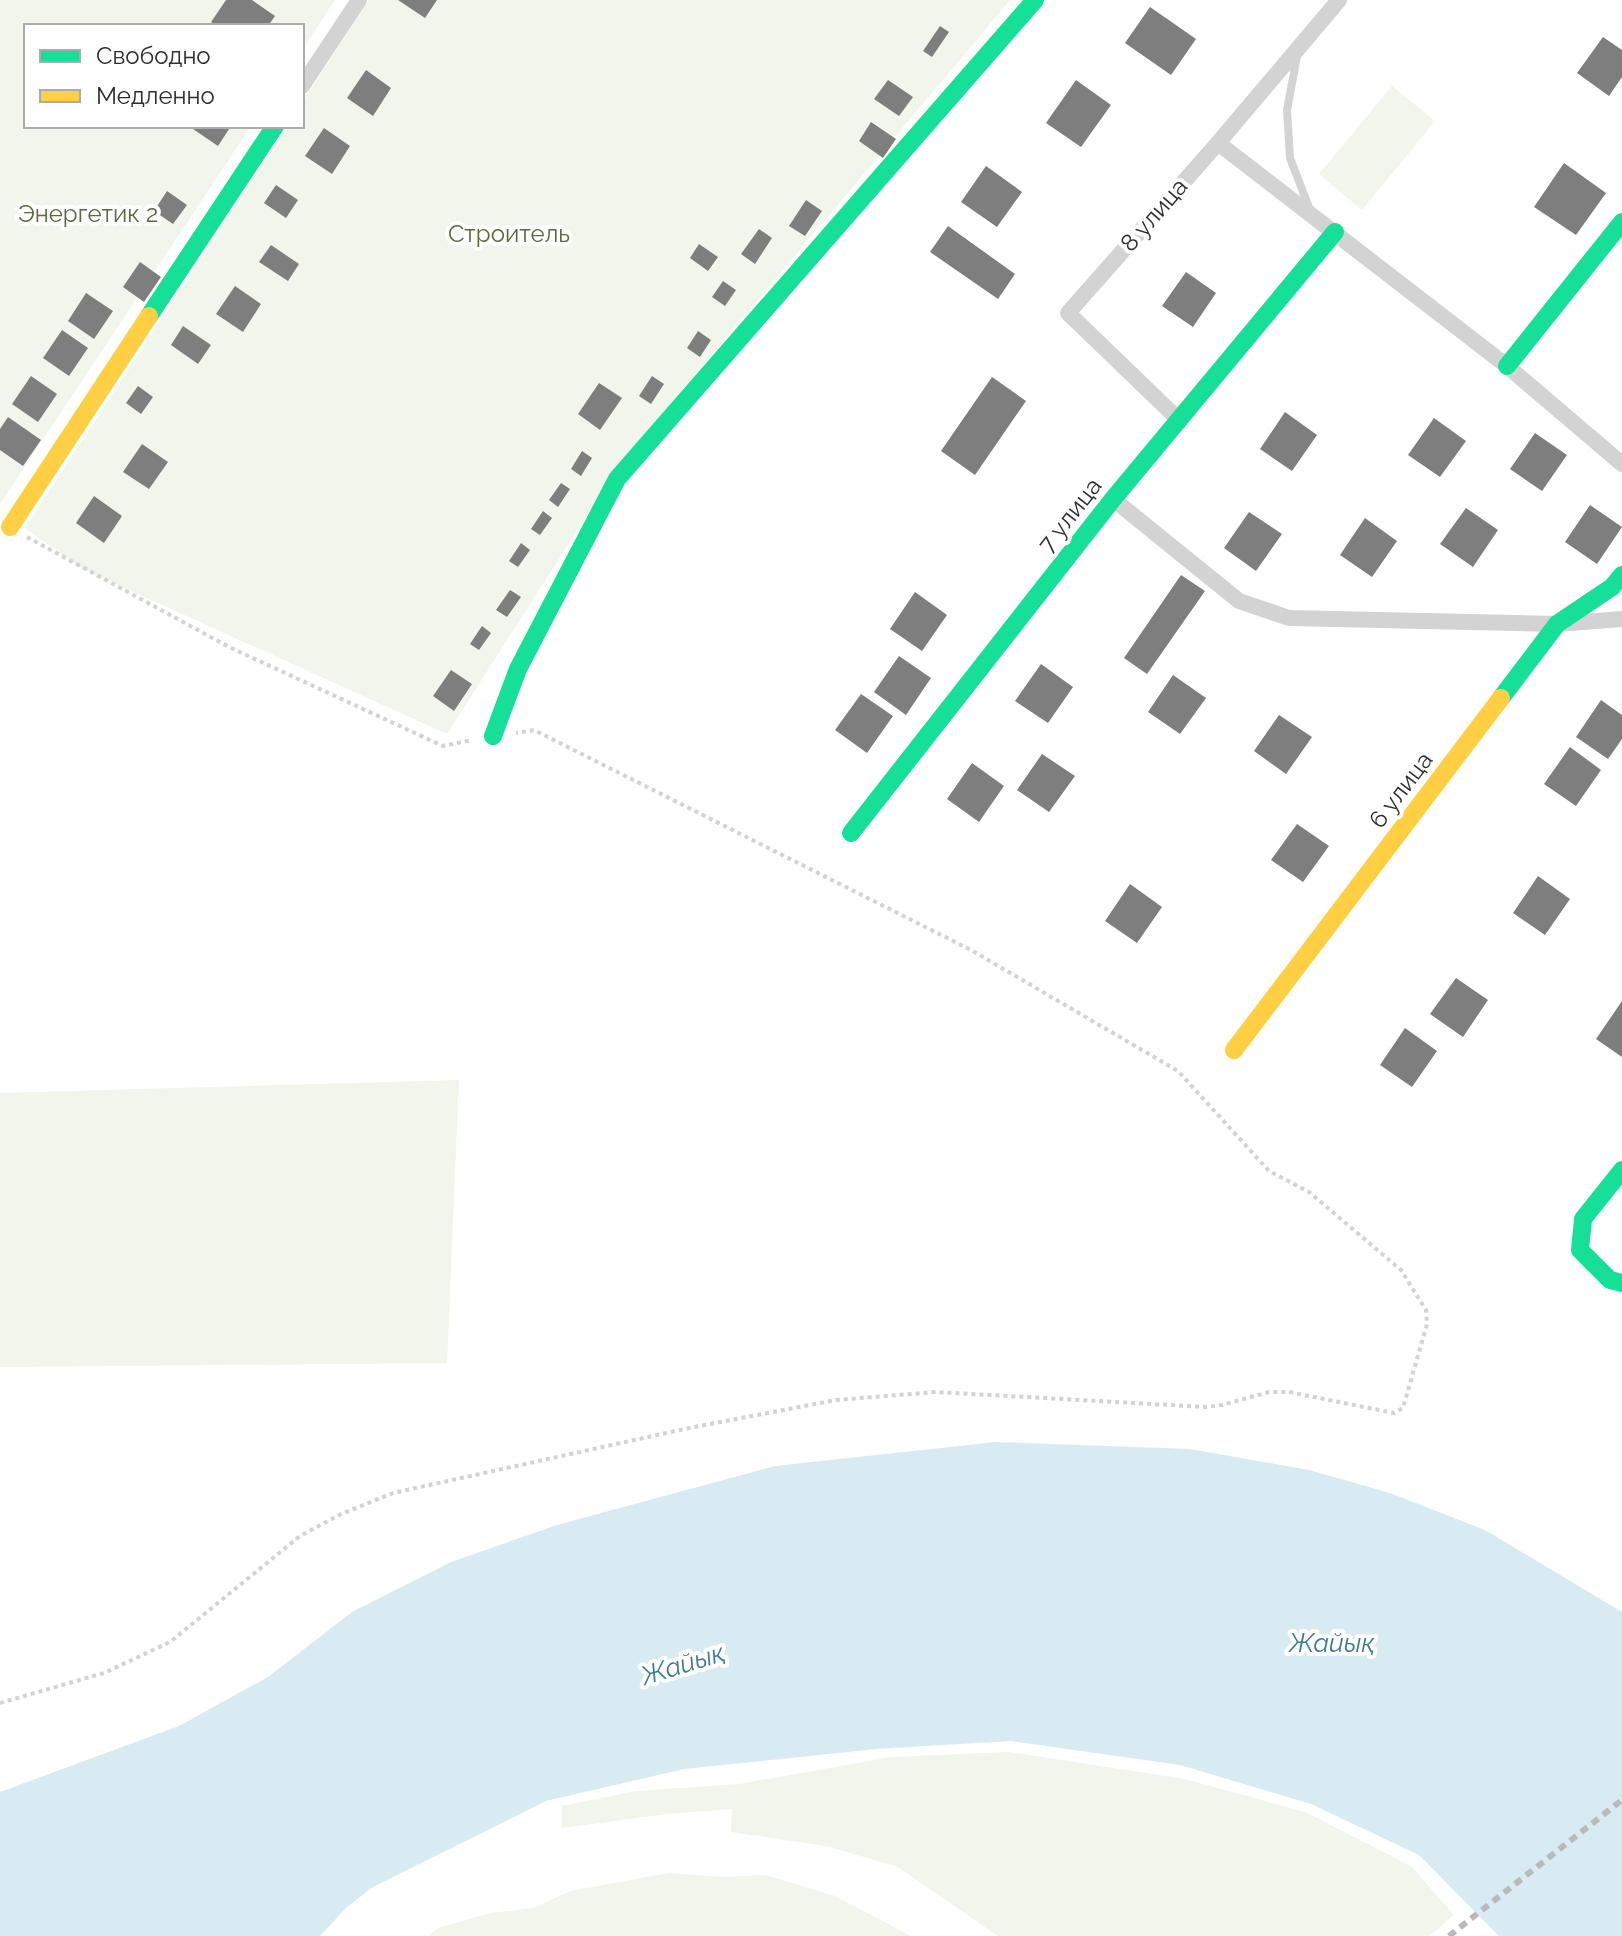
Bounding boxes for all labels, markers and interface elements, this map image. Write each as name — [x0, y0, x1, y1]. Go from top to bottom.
legend — [24, 24, 304, 128]
text: Свободно — [96, 41, 211, 70]
text: Медленно — [96, 81, 215, 110]
street label: 8 улица — [1114, 172, 1193, 257]
park label: Энергетик 2 — [18, 199, 158, 228]
park label: Строитель — [448, 219, 570, 248]
street label: 7 улица — [1032, 472, 1108, 558]
street label: 6 улица — [1363, 746, 1439, 834]
water label: Жайық — [1288, 1628, 1375, 1658]
water label: Жайық — [637, 1637, 728, 1691]

